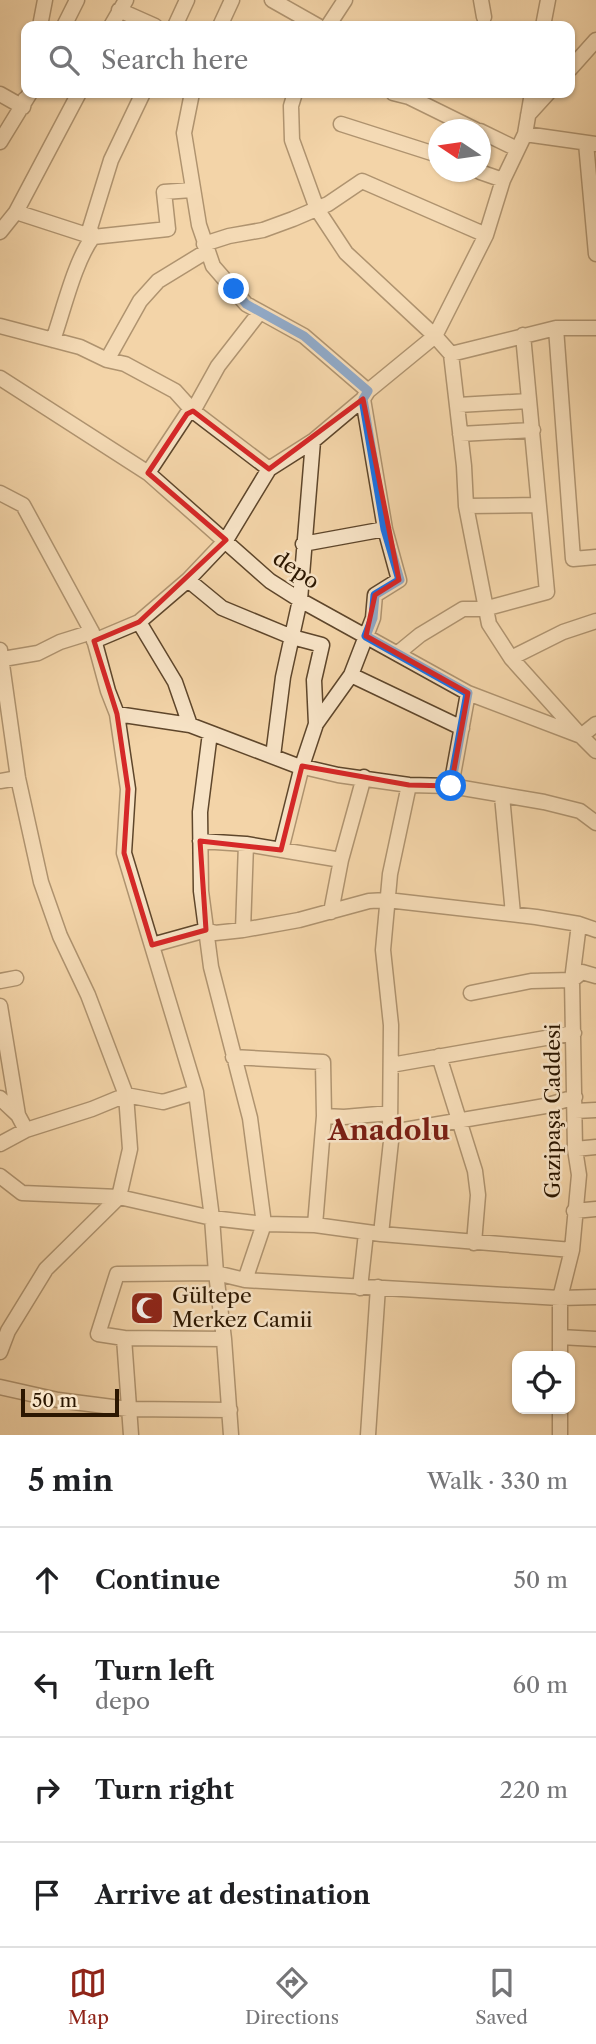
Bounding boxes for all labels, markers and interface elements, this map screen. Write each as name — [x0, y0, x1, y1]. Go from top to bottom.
search box — [21, 21, 575, 98]
icon: search — [45, 41, 83, 79]
text: Search here — [101, 44, 248, 76]
north arrow — [428, 119, 491, 182]
route end — [218, 273, 249, 304]
street label: depo — [268, 545, 324, 594]
route start — [435, 770, 466, 801]
street label: Gazipaşa Caddesi — [540, 1024, 565, 1198]
district label: Anadolu — [327, 1113, 450, 1147]
place label: Gültepe Merkez Camii — [172, 1283, 312, 1332]
mosque icon: Gültepe Merkez Camii — [128, 1289, 166, 1327]
map controls — [512, 1351, 575, 1414]
button: locate — [512, 1351, 575, 1414]
scale bar — [21, 1386, 119, 1418]
text: 50 m — [32, 1389, 77, 1412]
text: 5 min — [28, 1462, 113, 1499]
text: Walk · 330 m — [427, 1467, 568, 1495]
icon: ahead — [28, 1561, 66, 1599]
text: Continue — [95, 1564, 220, 1596]
text: 50 m — [513, 1566, 568, 1594]
text: Turn left — [95, 1655, 214, 1687]
icon: left — [28, 1666, 66, 1704]
text: 60 m — [512, 1671, 568, 1699]
text: depo — [95, 1687, 150, 1715]
icon: right — [28, 1771, 66, 1809]
text: Turn right — [95, 1774, 234, 1806]
text: 220 m — [499, 1776, 568, 1804]
icon: arrive — [28, 1876, 66, 1914]
text: Arrive at destination — [95, 1879, 370, 1911]
tab: Map — [68, 1964, 109, 2029]
tab: Directions — [245, 1964, 339, 2029]
tab: Saved — [475, 1964, 528, 2029]

